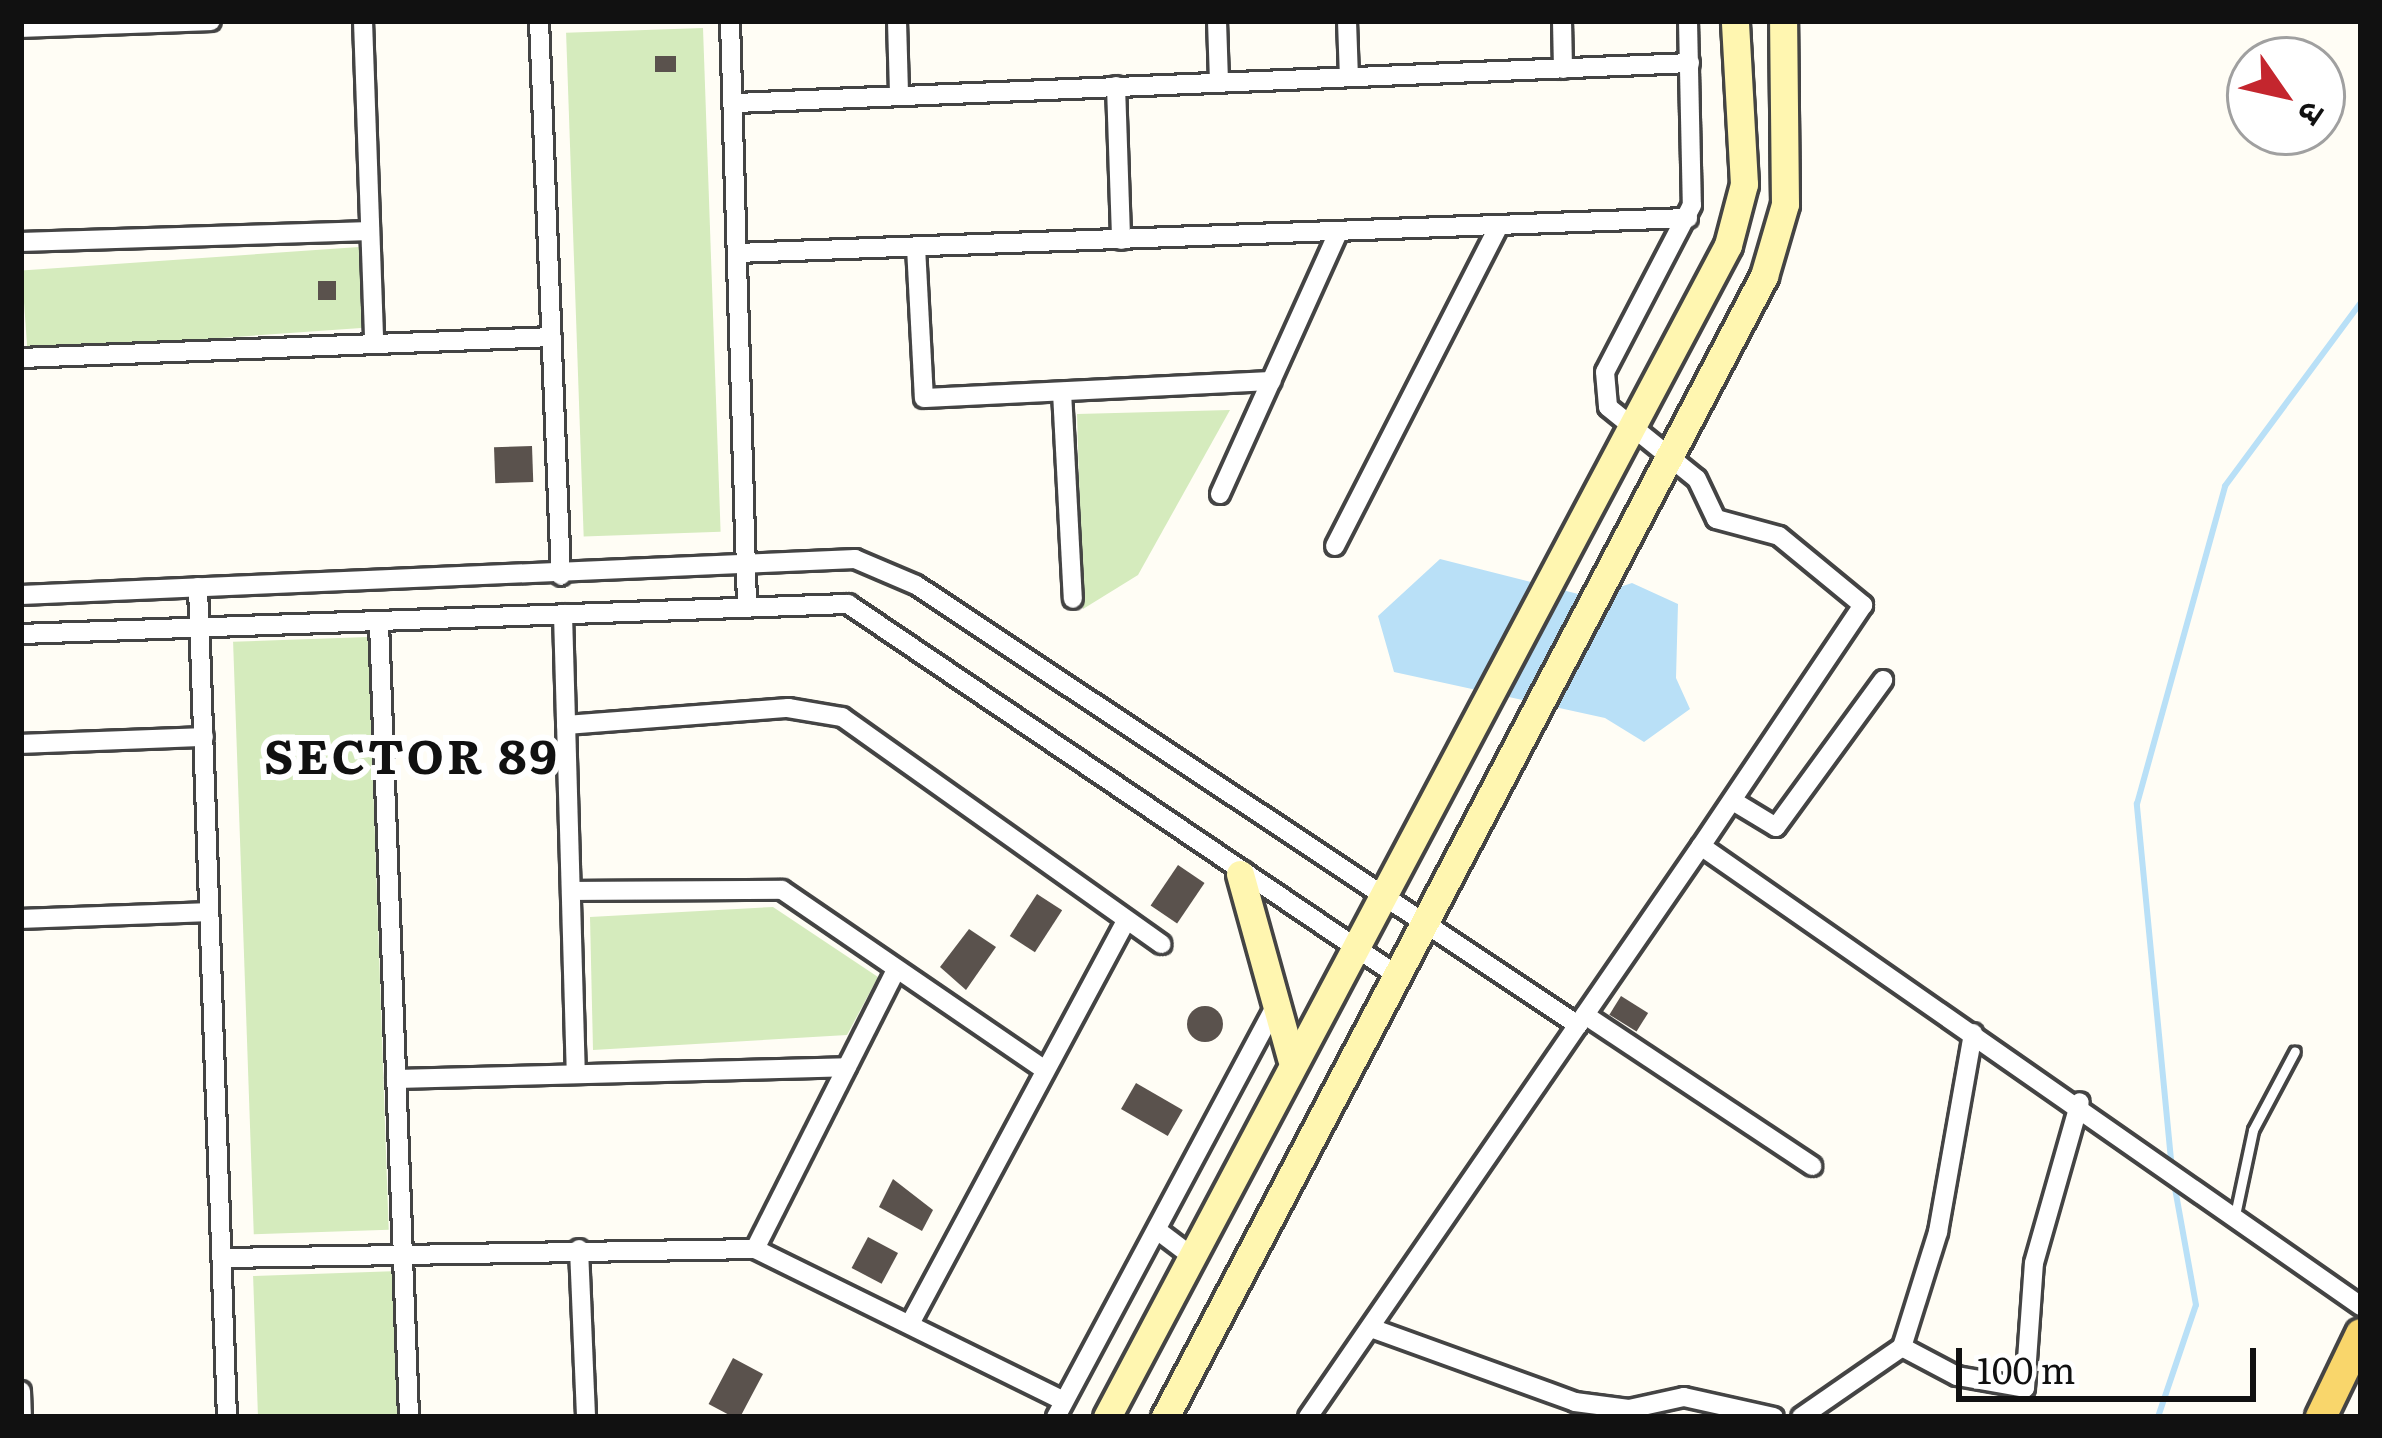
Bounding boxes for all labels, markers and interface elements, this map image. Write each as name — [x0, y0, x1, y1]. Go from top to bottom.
north arrow — [2226, 36, 2346, 156]
text: उ — [2288, 93, 2339, 136]
district label: SECTOR 89 — [264, 725, 560, 783]
scale bar — [1962, 1324, 2262, 1398]
text: 100 m — [1977, 1342, 2075, 1395]

